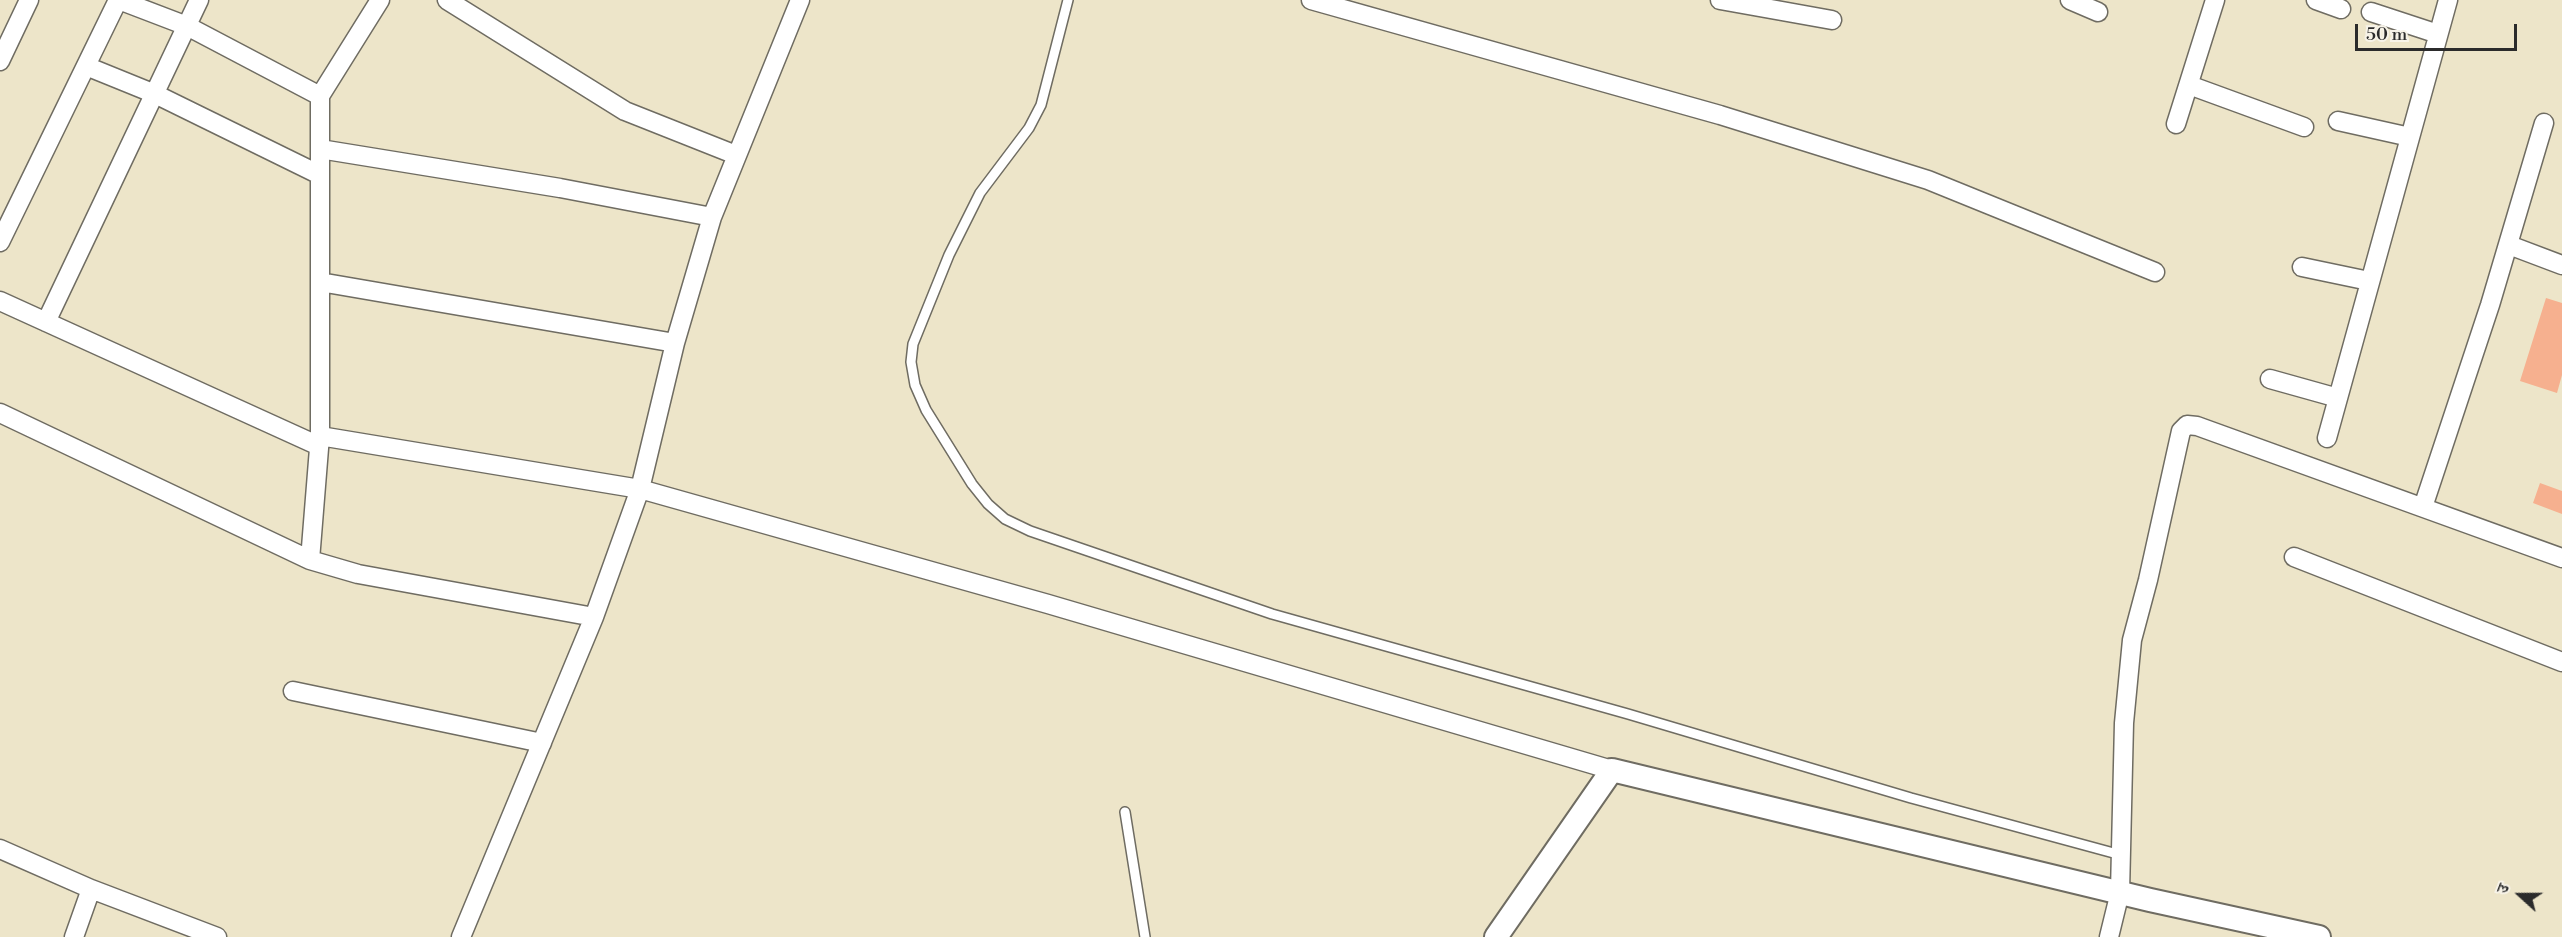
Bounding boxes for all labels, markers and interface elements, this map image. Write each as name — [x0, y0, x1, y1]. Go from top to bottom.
scale bar — [2358, 12, 2520, 50]
text: 50 m — [2366, 23, 2407, 46]
north arrow — [2490, 865, 2550, 925]
text: उ — [2492, 881, 2514, 896]

